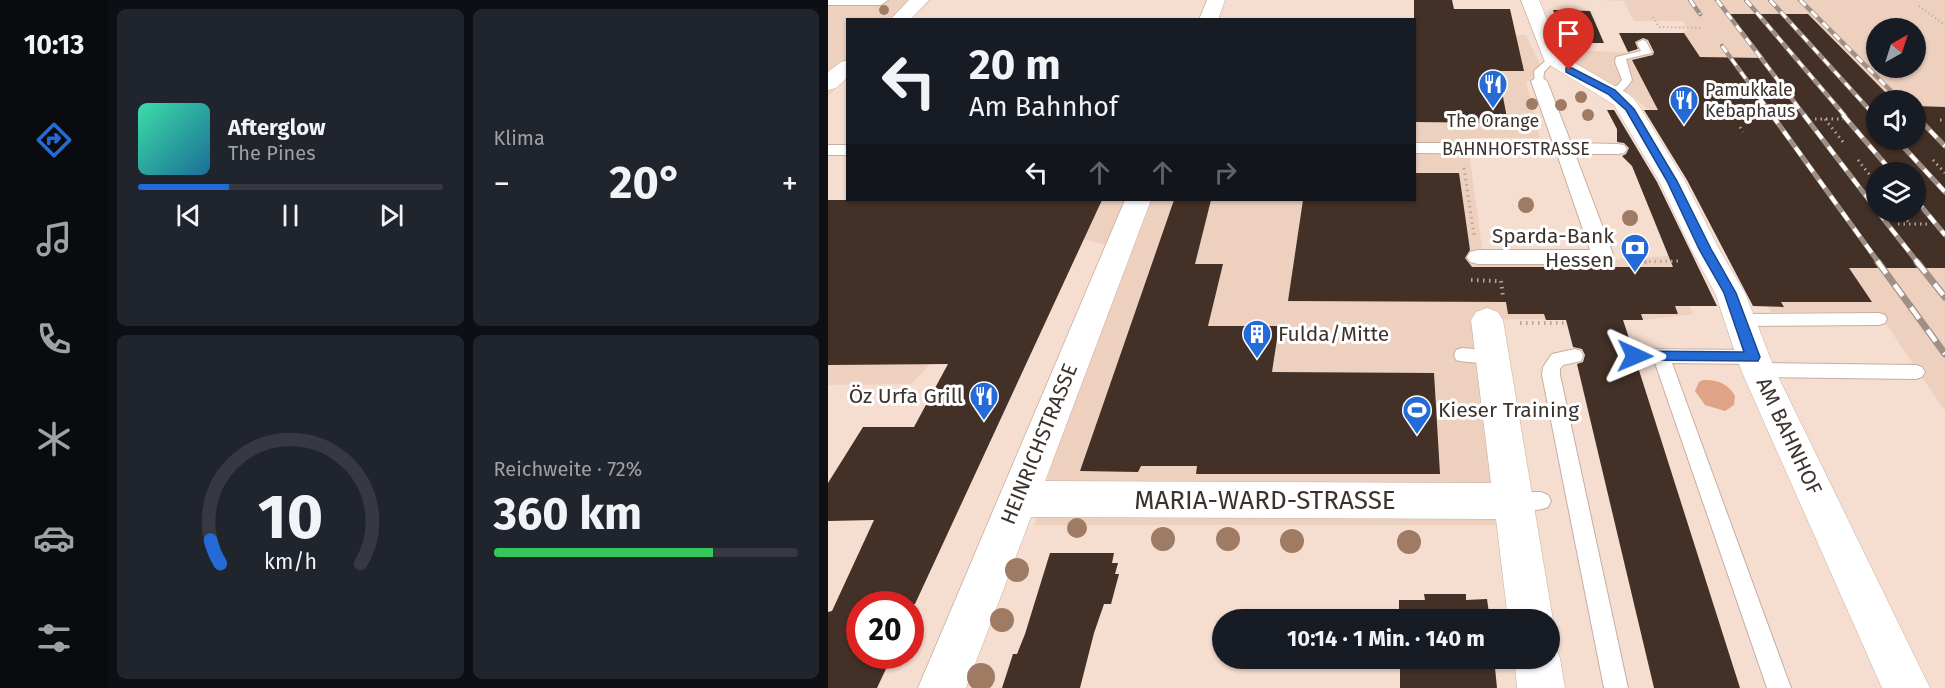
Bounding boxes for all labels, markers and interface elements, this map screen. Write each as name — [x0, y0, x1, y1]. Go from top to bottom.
pin — [1543, 8, 1594, 70]
icon: arrive — [1552, 17, 1585, 50]
north arrow — [1866, 18, 1926, 78]
map controls — [1866, 18, 1926, 222]
text: 10:13 — [24, 29, 84, 61]
text: 20 m — [969, 40, 1061, 90]
icon: left — [870, 42, 948, 120]
restaurant icon: The Orange — [1477, 68, 1509, 110]
place label: Pamukkale Kebaphaus — [1705, 79, 1795, 122]
restaurant icon: Pamukkale Kebaphaus — [1668, 84, 1700, 126]
button: sound — [1866, 90, 1926, 150]
text: Am Bahnhof — [969, 91, 1118, 123]
place label: The Orange — [1447, 110, 1539, 132]
text: Afterglow — [228, 114, 325, 141]
icon: directions — [33, 119, 75, 161]
text: Klima — [494, 126, 545, 150]
street label: BAHNHOFSTRASSE — [1442, 138, 1590, 160]
text: The Pines — [228, 141, 315, 165]
text: 20° — [609, 156, 682, 210]
icon: left — [1020, 156, 1053, 189]
icon: ahead — [1083, 156, 1116, 189]
icon: ahead — [1146, 156, 1179, 189]
icon: right — [1209, 156, 1242, 189]
button: layers — [1866, 162, 1926, 222]
text: − — [494, 164, 510, 204]
text: + — [782, 164, 798, 204]
icon: previous — [172, 199, 205, 232]
icon: pause — [274, 199, 307, 232]
icon: next — [375, 199, 408, 232]
icon: music — [33, 218, 75, 260]
place label: Sparda-Bank Hessen — [1492, 223, 1614, 273]
bank icon: Sparda-Bank Hessen — [1619, 232, 1651, 274]
icon: phone — [33, 318, 75, 360]
building icon: Fulda/Mitte — [1241, 318, 1273, 360]
place label: Fulda/Mitte — [1278, 321, 1389, 347]
position arrow — [1603, 324, 1667, 388]
street label: HEINRICHSTRASSE — [995, 360, 1083, 528]
street label: AM BAHNHOF — [1751, 373, 1827, 499]
restaurant icon: Öz Urfa Grill — [968, 380, 1000, 422]
place label: Öz Urfa Grill — [849, 383, 963, 409]
sports icon: Kieser Training — [1401, 394, 1433, 436]
place label: Kieser Training — [1438, 397, 1579, 423]
icon: climate — [33, 418, 75, 460]
text: Reichweite · 72% — [494, 457, 642, 481]
text: 10 — [258, 480, 323, 555]
street label: MARIA-WARD-STRASSE — [1134, 485, 1396, 516]
text: 360 km — [494, 487, 642, 541]
icon: car — [33, 517, 75, 559]
text: km/h — [264, 549, 317, 575]
speed limit sign: 20 — [846, 591, 924, 669]
icon: filters — [33, 617, 75, 659]
text: 10:14 · 1 Min. · 140 m — [1287, 625, 1485, 652]

